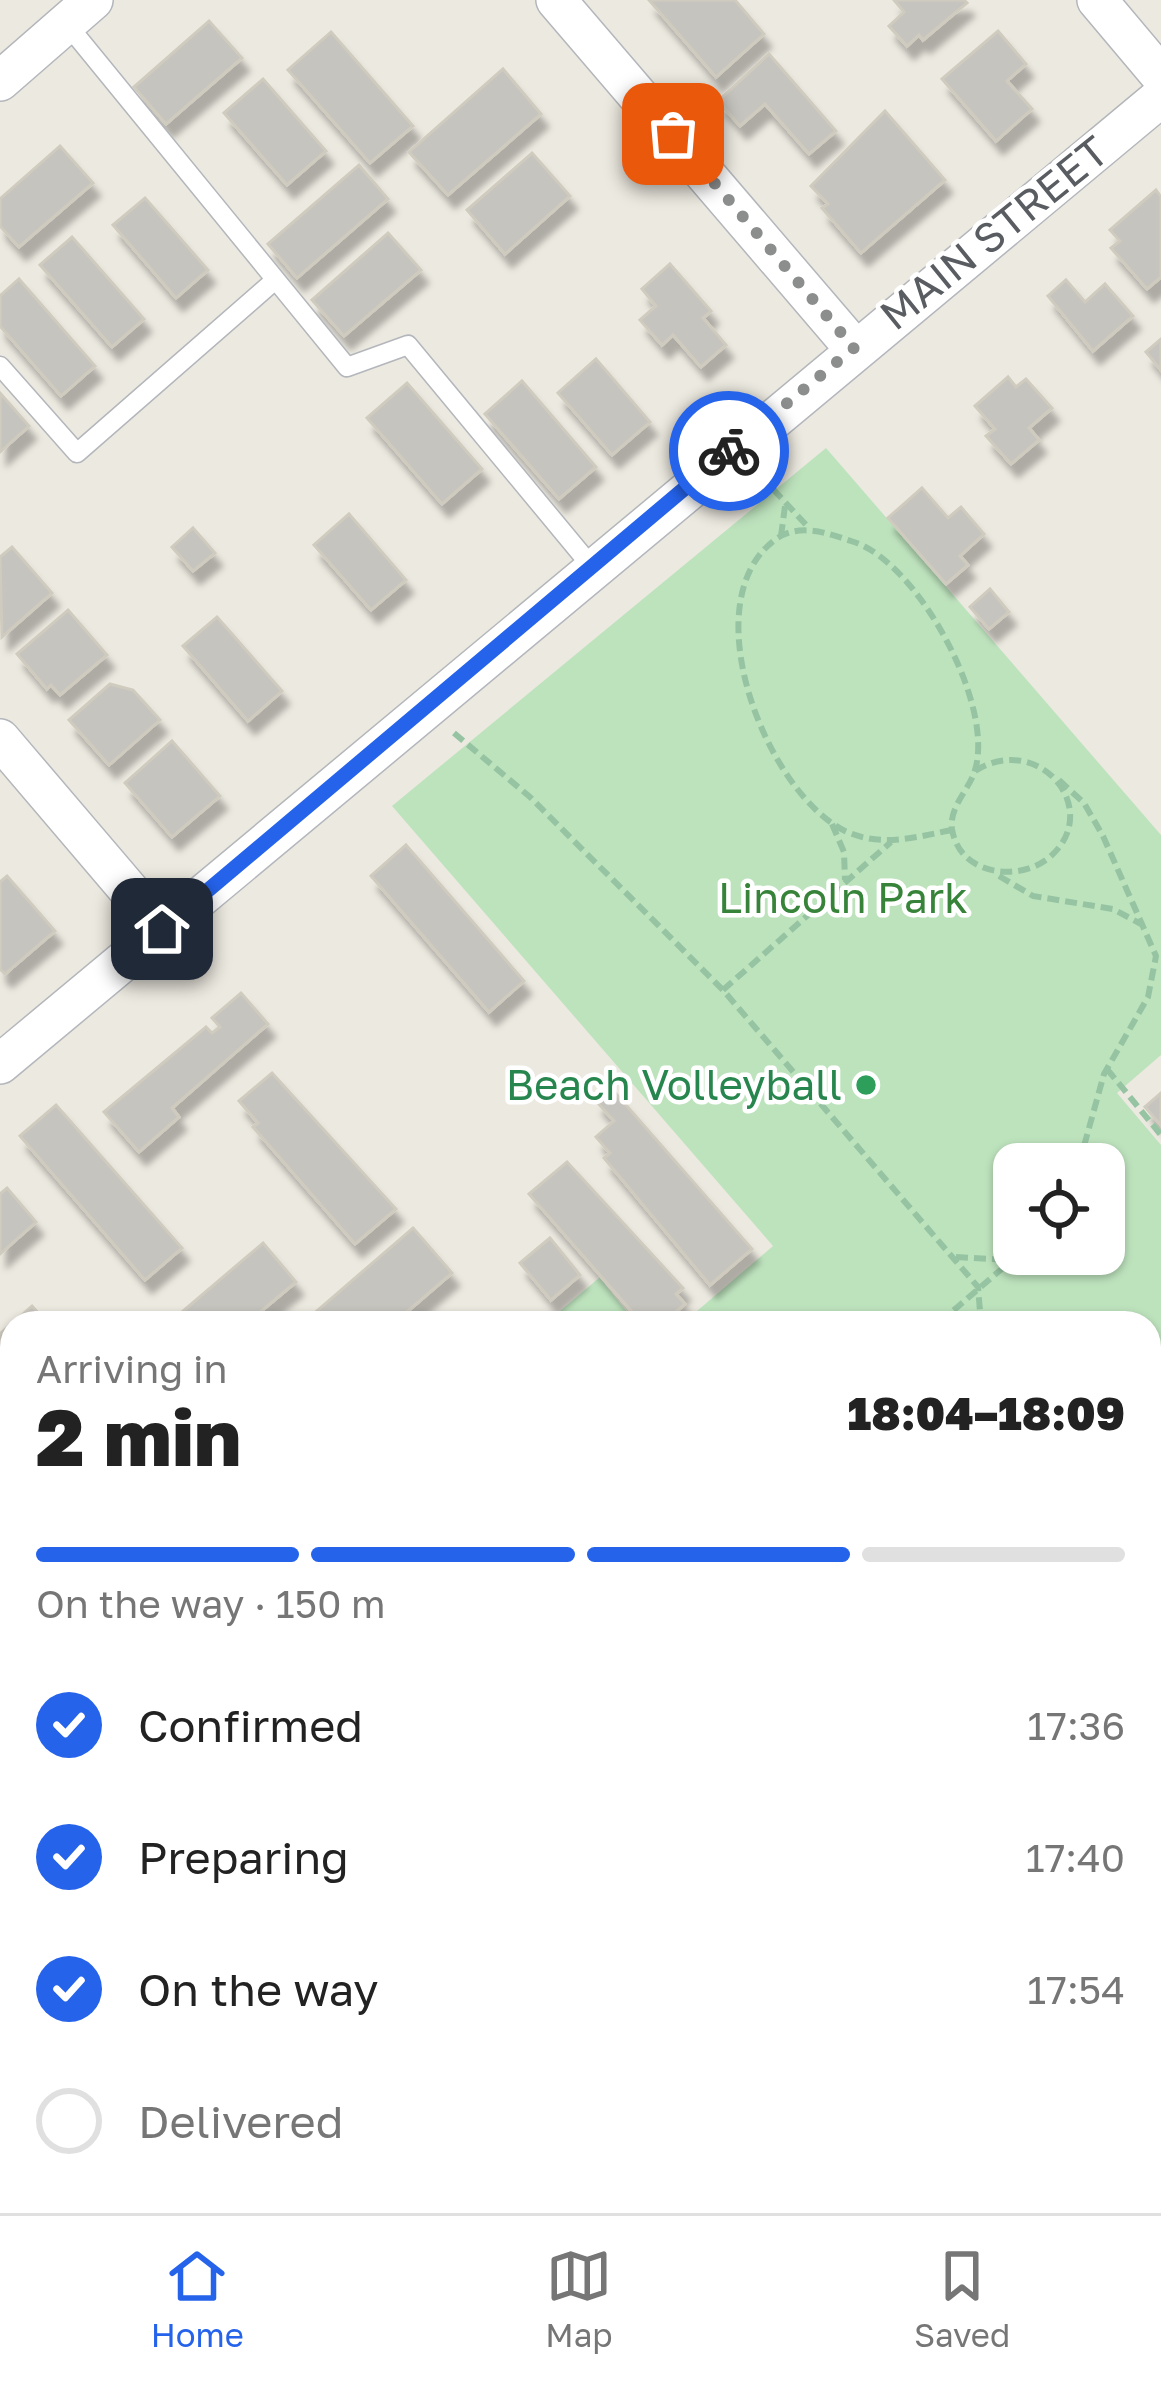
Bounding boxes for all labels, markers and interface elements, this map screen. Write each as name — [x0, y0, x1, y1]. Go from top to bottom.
pin — [622, 83, 724, 185]
icon: bag — [640, 101, 706, 167]
street label: MAIN STREET — [869, 125, 1117, 339]
courier — [669, 391, 789, 511]
icon: bike — [696, 418, 762, 484]
park label: Lincoln Park — [718, 872, 968, 922]
pin — [111, 878, 213, 980]
icon: home — [129, 896, 195, 962]
place label: Beach Volleyball — [506, 1059, 842, 1109]
marker: Beach Volleyball — [853, 1072, 879, 1098]
map controls — [993, 1143, 1125, 1275]
button: locate — [993, 1143, 1125, 1275]
text: Arriving in — [36, 1345, 227, 1392]
text: 18:04–18:09 — [848, 1386, 1125, 1440]
text: 2 min — [36, 1390, 241, 1483]
text: On the way · 150 m — [36, 1580, 386, 1627]
icon: check — [36, 1692, 102, 1758]
text: Confirmed — [138, 1698, 363, 1752]
text: 17:36 — [1027, 1702, 1125, 1749]
icon: check — [36, 1824, 102, 1890]
text: Preparing — [138, 1830, 349, 1884]
text: 17:40 — [1026, 1834, 1125, 1881]
icon: check — [36, 1956, 102, 2022]
text: On the way — [138, 1962, 379, 2016]
text: 17:54 — [1027, 1966, 1125, 2013]
text: Delivered — [138, 2094, 343, 2148]
tab: Home — [151, 2243, 244, 2354]
tab: Map — [545, 2243, 613, 2354]
tab: Saved — [914, 2243, 1010, 2354]

